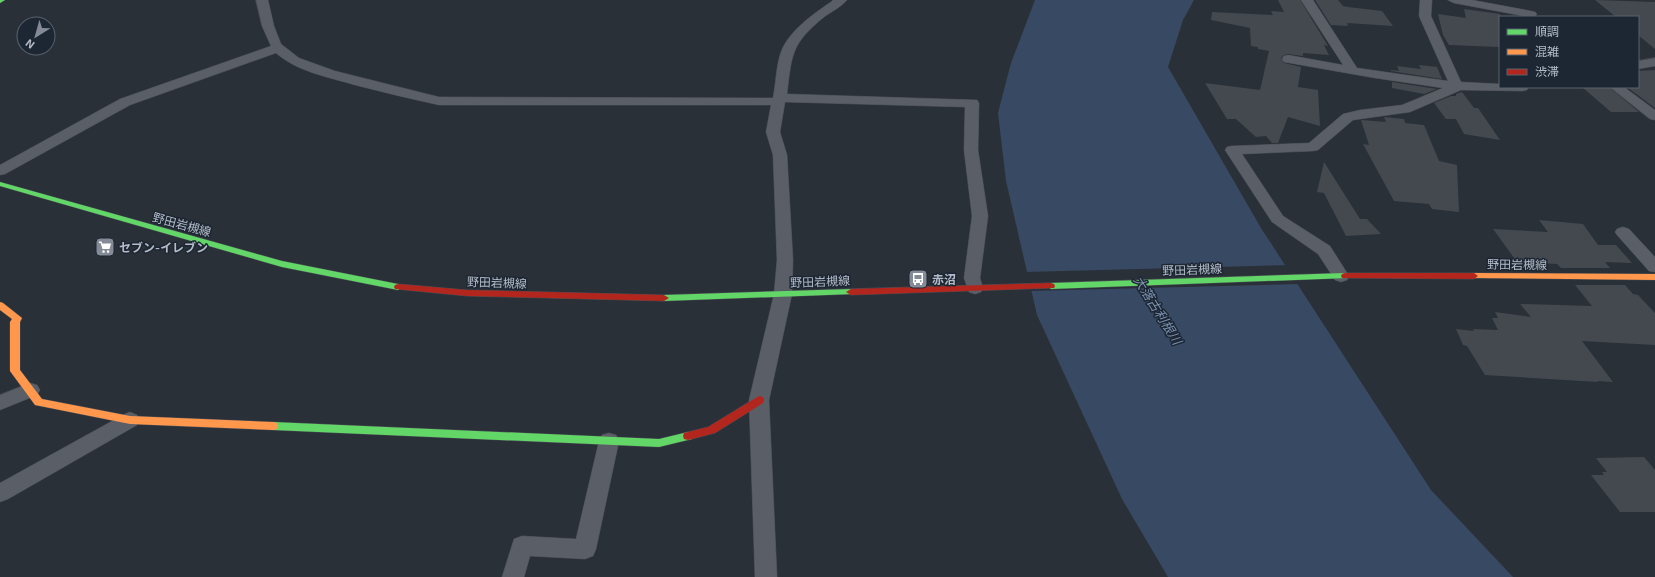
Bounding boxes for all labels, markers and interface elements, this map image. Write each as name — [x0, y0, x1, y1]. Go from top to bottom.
north arrow — [16, 16, 56, 56]
legend — [1499, 16, 1639, 88]
text: 順調 — [1535, 24, 1559, 38]
text: N — [23, 37, 37, 52]
text: 混雑 — [1535, 44, 1559, 58]
text: 渋滞 — [1535, 64, 1559, 78]
street label: 野田岩槻線 — [151, 209, 213, 239]
supermarket icon: セブン-イレブン — [94, 236, 116, 258]
place label: セブン-イレブン — [119, 240, 208, 254]
street label: 野田岩槻線 — [1487, 256, 1547, 272]
street label: 野田岩槻線 — [1162, 261, 1222, 277]
bus stop icon: 赤沼 — [907, 268, 929, 290]
place label: 赤沼 — [932, 272, 956, 286]
street label: 野田岩槻線 — [790, 273, 850, 289]
water label: 大落古利根川 — [1131, 273, 1187, 349]
street label: 野田岩槻線 — [467, 274, 527, 290]

